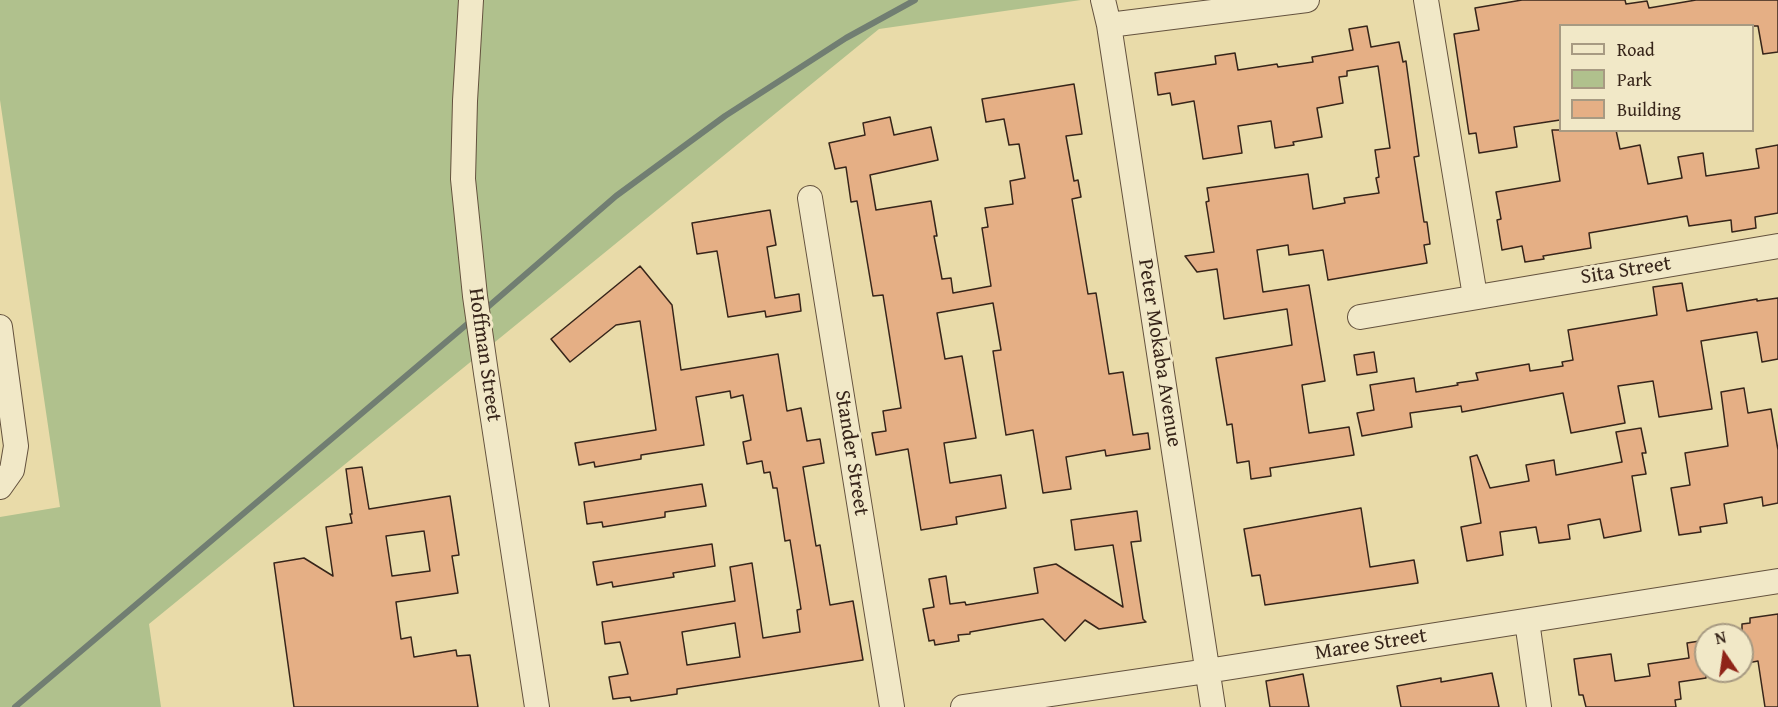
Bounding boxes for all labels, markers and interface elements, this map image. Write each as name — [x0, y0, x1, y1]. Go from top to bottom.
legend — [1559, 24, 1754, 132]
text: Road — [1617, 36, 1655, 63]
text: Park — [1617, 66, 1652, 93]
text: Building — [1617, 96, 1681, 123]
street label: Sita Street — [1579, 251, 1673, 291]
street label: Peter Mokaba Avenue — [1132, 257, 1186, 449]
street label: Hoffman Street — [462, 287, 506, 423]
street label: Stander Street — [829, 388, 873, 518]
north arrow — [1694, 623, 1754, 683]
street label: Maree Street — [1313, 624, 1429, 666]
text: N — [1712, 625, 1728, 650]

